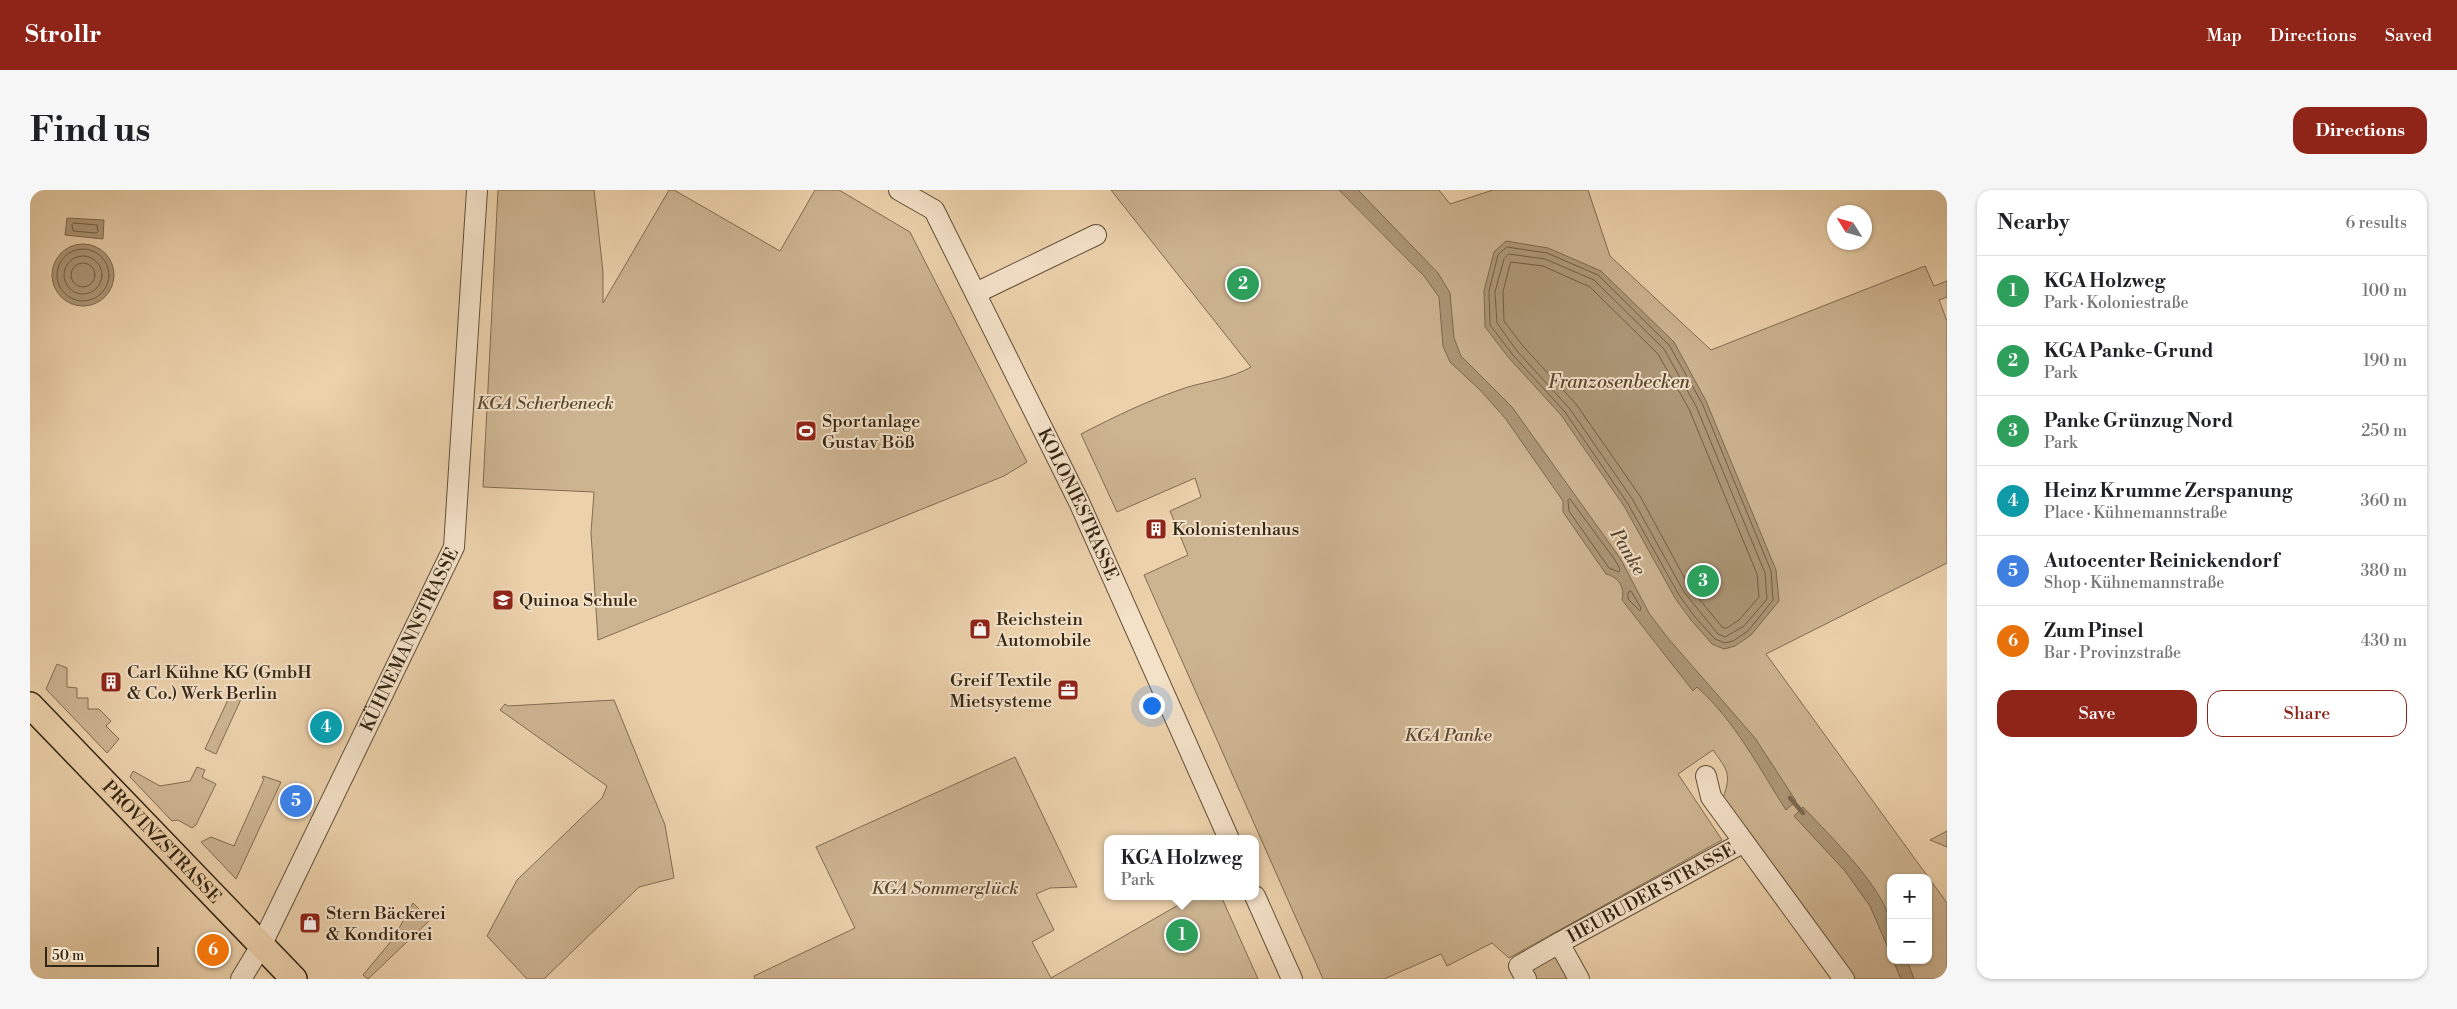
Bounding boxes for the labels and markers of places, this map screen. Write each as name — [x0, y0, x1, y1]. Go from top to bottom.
pin: 2 — [1227, 265, 1259, 303]
place label: Sportanlage Gustav Böß — [822, 410, 920, 454]
sports icon: Sportanlage Gustav Böß — [794, 419, 818, 443]
building icon: Kolonistenhaus — [1144, 517, 1168, 541]
place label: Kolonistenhaus — [1172, 518, 1299, 541]
pin: 3 — [1687, 562, 1719, 600]
school or university icon: Quinoa Schule — [491, 588, 515, 612]
place label: Quinoa Schule — [519, 589, 638, 612]
place label: Reichstein Automobile — [995, 608, 1091, 652]
shop icon: Reichstein Automobile — [968, 617, 992, 641]
place label: Carl Kühne KG (GmbH & Co.) Werk Berlin — [127, 661, 312, 705]
place label: Greif Textile Mietsysteme — [949, 669, 1052, 713]
building icon: Carl Kühne KG (GmbH & Co.) Werk Berlin — [99, 670, 123, 694]
office icon: Greif Textile Mietsysteme — [1056, 678, 1080, 702]
pin: 4 — [310, 708, 342, 746]
pin: 5 — [280, 782, 312, 820]
place label: Stern Bäckerei & Konditorei — [326, 902, 446, 946]
shop icon: Stern Bäckerei & Konditorei — [298, 911, 322, 935]
pin: 1 — [1166, 916, 1198, 954]
pin: 6 — [197, 931, 229, 969]

